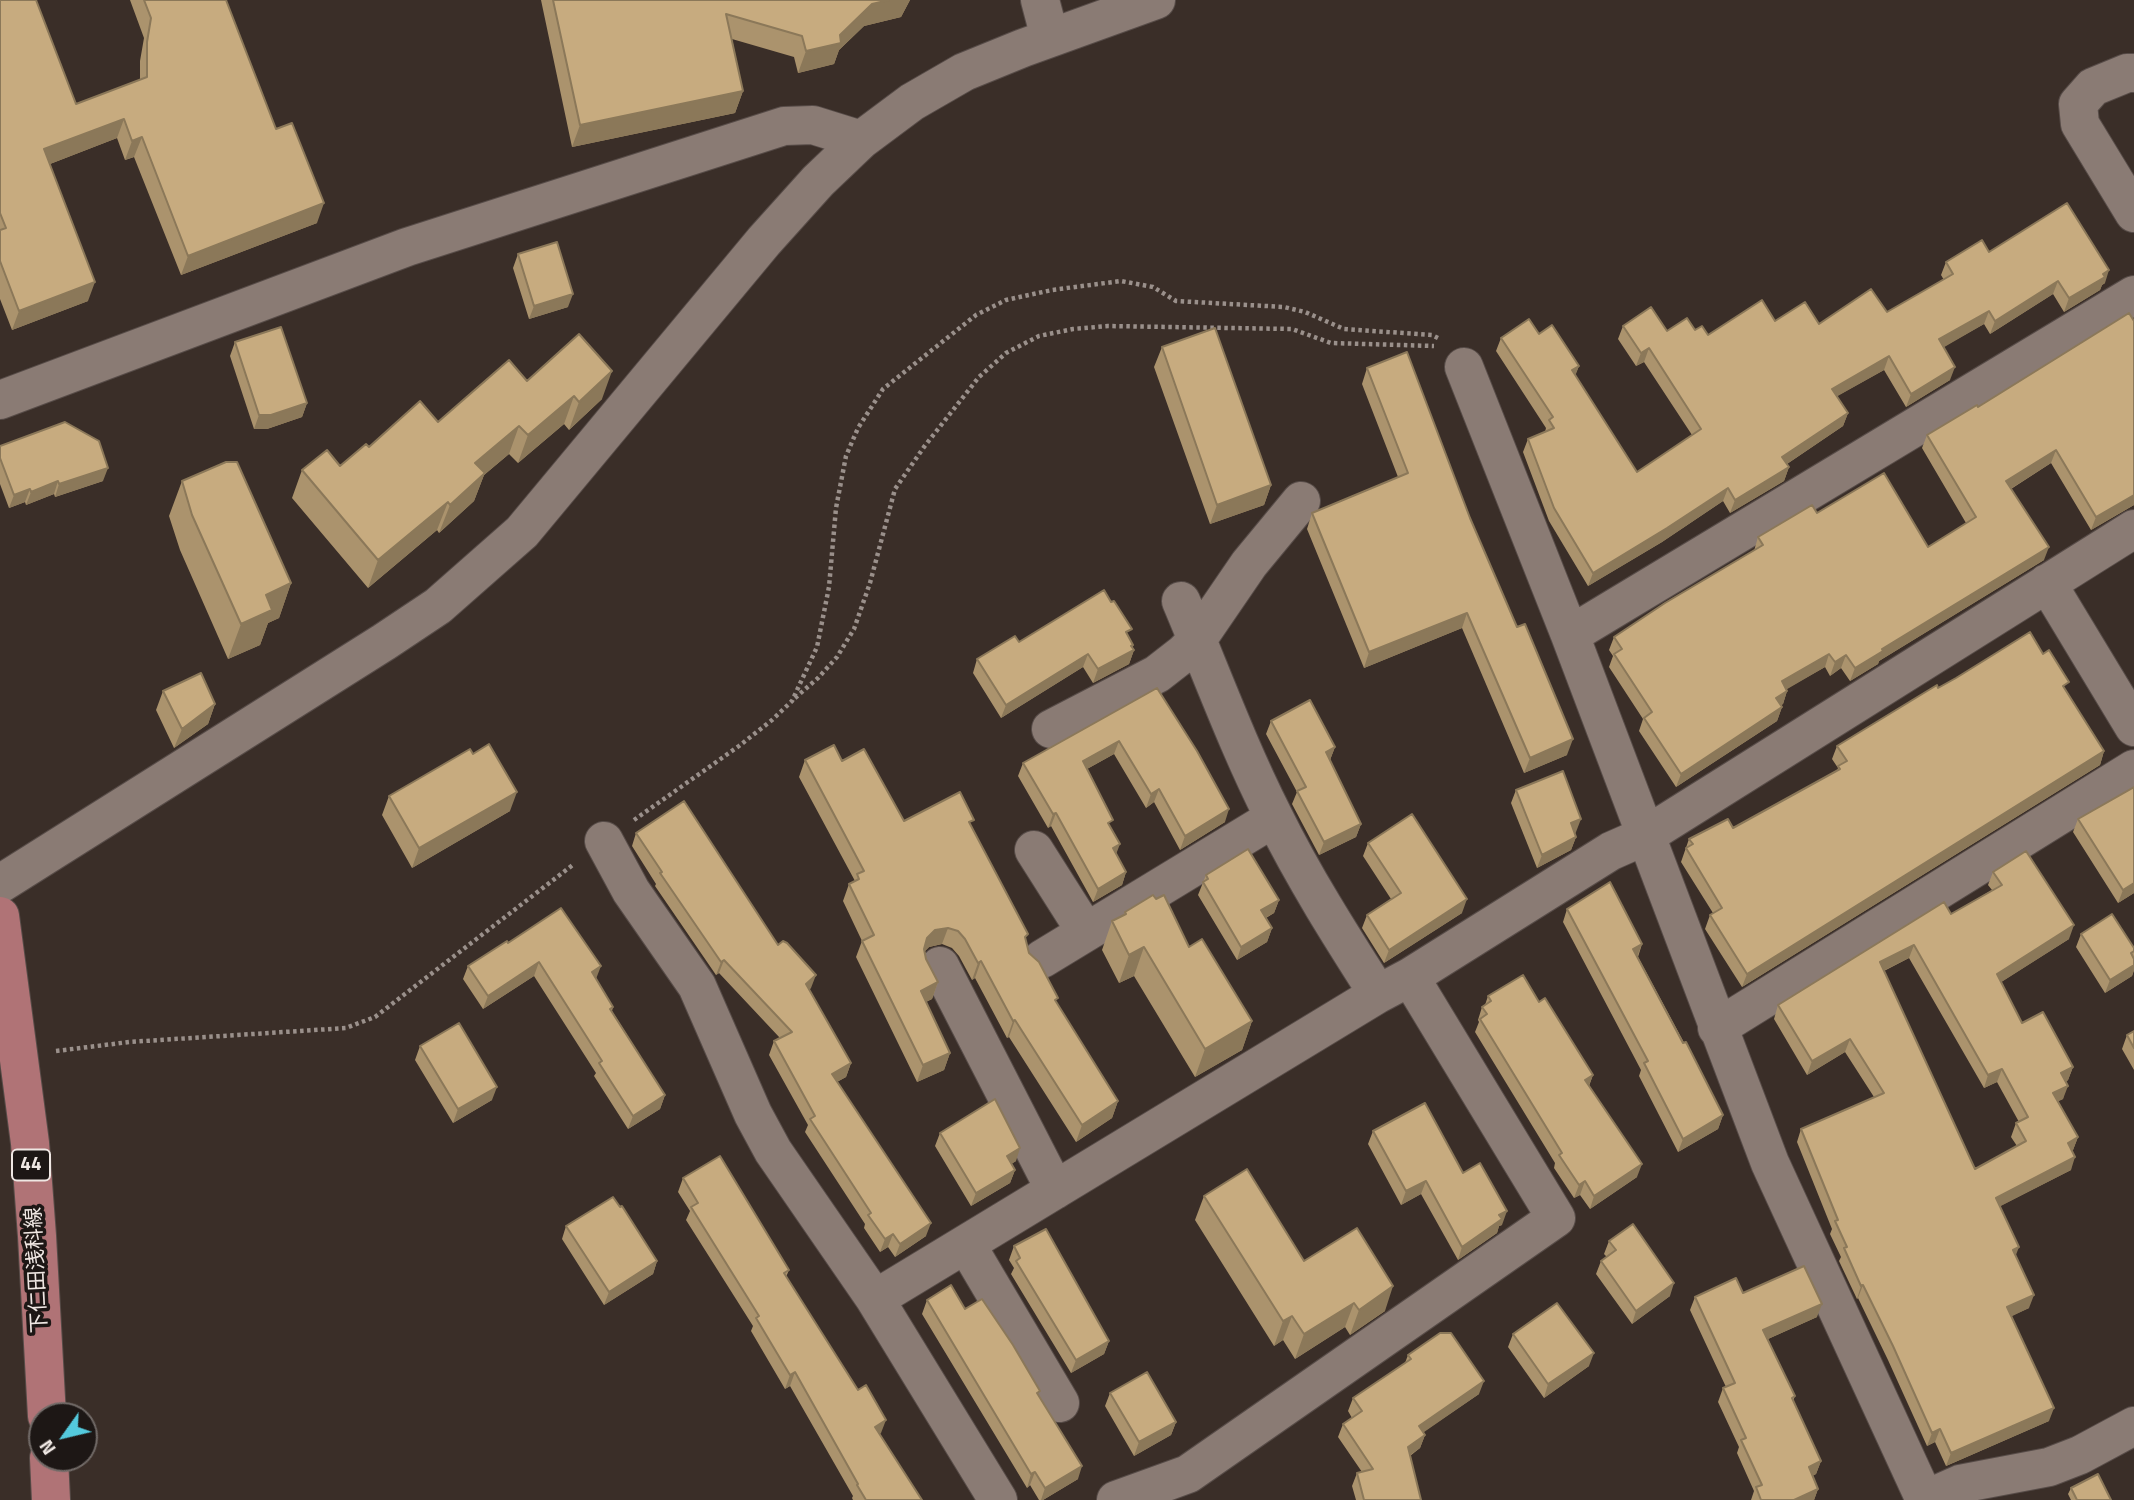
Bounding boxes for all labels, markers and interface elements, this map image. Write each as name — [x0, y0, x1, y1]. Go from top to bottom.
road number: 44 — [12, 1149, 50, 1180]
street label: 下仁田浅科線 — [22, 1206, 54, 1334]
north arrow — [28, 1402, 98, 1472]
text: N — [31, 1434, 63, 1461]

